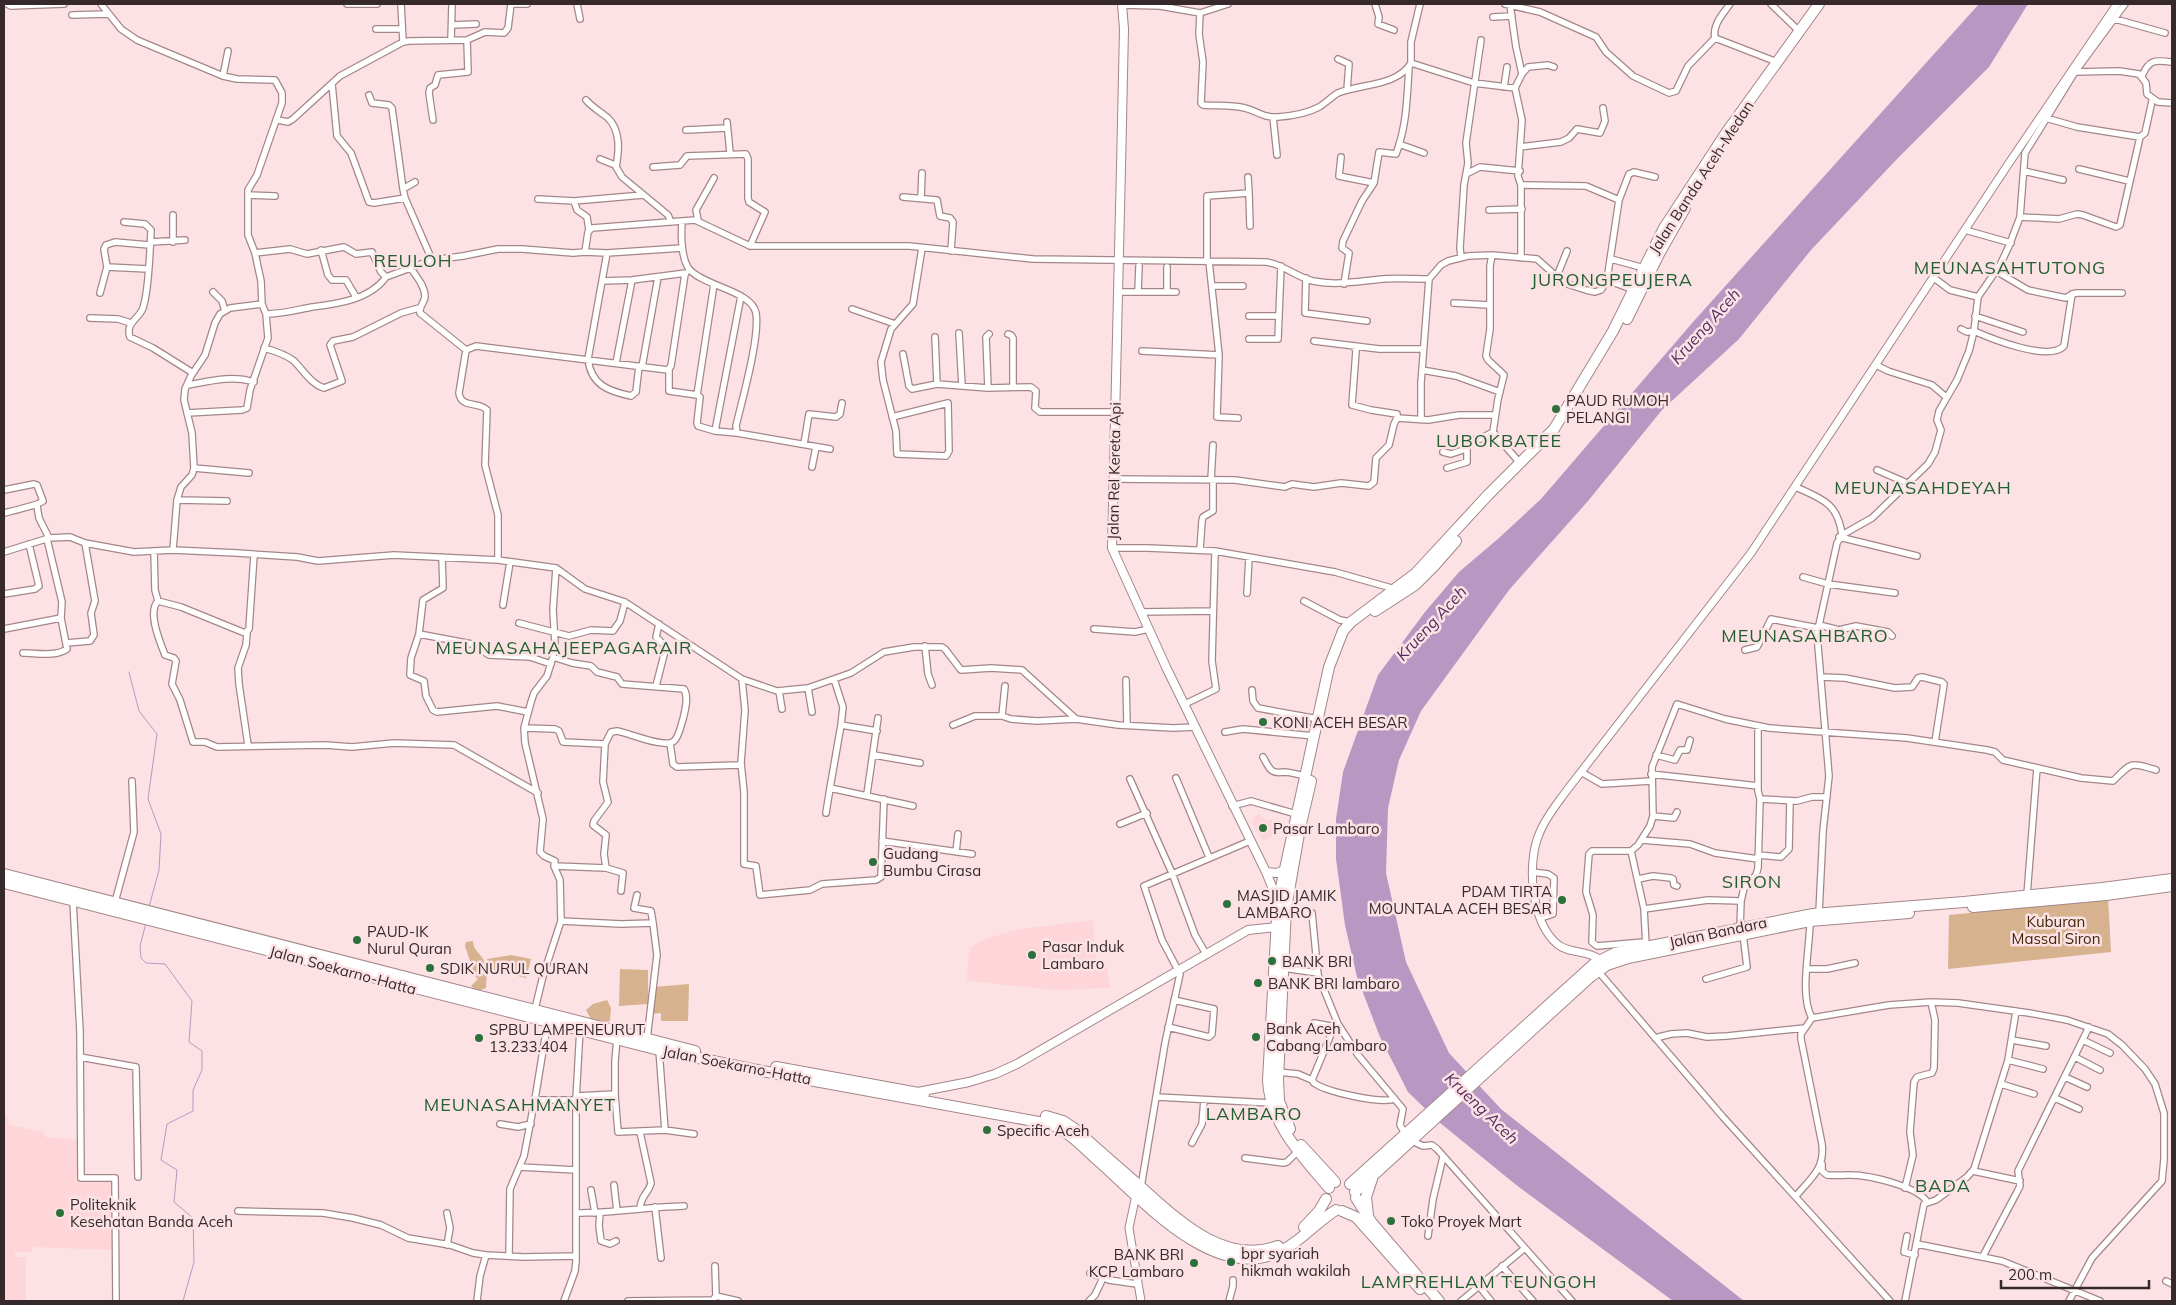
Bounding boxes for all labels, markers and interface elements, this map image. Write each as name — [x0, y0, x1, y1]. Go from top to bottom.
street label: Jalan Banda Aceh-Medan — [1644, 97, 1758, 257]
district label: REULOH — [373, 249, 453, 272]
district label: MEUNASAHTUTONG — [1914, 256, 2106, 279]
district label: JURONGPEUJERA — [1531, 268, 1693, 291]
water label: Krueng Aceh — [1666, 284, 1744, 368]
place label: PAUD RUMOH PELANGI — [1566, 391, 1669, 427]
street label: Jalan Rel Kereta Api — [1103, 402, 1125, 540]
marker: PAUD RUMOH PELANGI — [1550, 403, 1562, 415]
district label: LUBOKBATEE — [1436, 429, 1562, 452]
district label: MEUNASAHDEYAH — [1834, 476, 2012, 499]
water label: Krueng Aceh — [1391, 582, 1471, 664]
district label: MEUNASAHBARO — [1721, 624, 1889, 647]
district label: MEUNASAHAJEEPAGARAIR — [435, 636, 693, 659]
place label: KONI ACEH BESAR — [1273, 713, 1408, 732]
marker: KONI ACEH BESAR — [1257, 716, 1269, 728]
place label: Pasar Lambaro — [1273, 819, 1379, 838]
marker: Pasar Lambaro — [1257, 822, 1269, 834]
place label: Gudang Bumbu Cirasa — [883, 844, 981, 880]
marker: Gudang Bumbu Cirasa — [867, 856, 879, 868]
district label: SIRON — [1722, 870, 1782, 893]
place label: PDAM TIRTA MOUNTALA ACEH BESAR — [1369, 882, 1552, 918]
place label: MASJID JAMIK LAMBARO — [1237, 886, 1337, 922]
marker: PDAM TIRTA MOUNTALA ACEH BESAR — [1556, 894, 1568, 906]
marker: MASJID JAMIK LAMBARO — [1221, 898, 1233, 910]
street label: Jalan Bandara — [1667, 912, 1769, 952]
park label: Kuburan Massal Siron — [2012, 912, 2100, 948]
place label: PAUD-IK Nurul Quran — [367, 922, 452, 958]
marker: PAUD-IK Nurul Quran — [351, 934, 363, 946]
place label: Pasar Induk Lambaro — [1042, 937, 1125, 973]
street label: Jalan Soekarno-Hatta — [268, 941, 418, 999]
marker: Pasar Induk Lambaro — [1026, 949, 1038, 961]
place label: BANK BRI — [1282, 952, 1352, 971]
marker: BANK BRI — [1266, 955, 1278, 967]
place label: SDIK NURUL QURAN — [440, 959, 588, 978]
marker: SDIK NURUL QURAN — [424, 962, 436, 974]
place label: BANK BRI lambaro — [1268, 974, 1400, 993]
marker: BANK BRI lambaro — [1252, 977, 1264, 989]
place label: Bank Aceh Cabang Lambaro — [1266, 1019, 1387, 1055]
place label: SPBU LAMPENEURUT 13.233.404 — [489, 1020, 645, 1056]
marker: Bank Aceh Cabang Lambaro — [1250, 1031, 1262, 1043]
marker: SPBU LAMPENEURUT 13.233.404 — [473, 1032, 485, 1044]
street label: Jalan Soekarno-Hatta — [661, 1041, 813, 1089]
water label: Krueng Aceh — [1441, 1068, 1523, 1148]
district label: MEUNASAHMANYET — [424, 1093, 616, 1116]
district label: LAMBARO — [1206, 1102, 1302, 1125]
place label: Specific Aceh — [997, 1121, 1090, 1140]
marker: Specific Aceh — [981, 1124, 993, 1136]
district label: BADA — [1915, 1174, 1971, 1197]
place label: Politeknik Kesehatan Banda Aceh — [70, 1195, 233, 1231]
marker: Politeknik Kesehatan Banda Aceh — [54, 1207, 66, 1219]
place label: Toko Proyek Mart — [1401, 1212, 1522, 1231]
marker: Toko Proyek Mart — [1385, 1215, 1397, 1227]
place label: bpr syariah hikmah wakilah — [1241, 1244, 1351, 1280]
place label: BANK BRI KCP Lambaro — [1089, 1245, 1184, 1281]
marker: bpr syariah hikmah wakilah — [1225, 1256, 1237, 1268]
marker: BANK BRI KCP Lambaro — [1188, 1257, 1200, 1269]
scale bar — [2001, 1258, 2148, 1290]
text: 200 m — [2008, 1265, 2052, 1284]
district label: LAMPREHLAM TEUNGOH — [1361, 1270, 1597, 1293]

